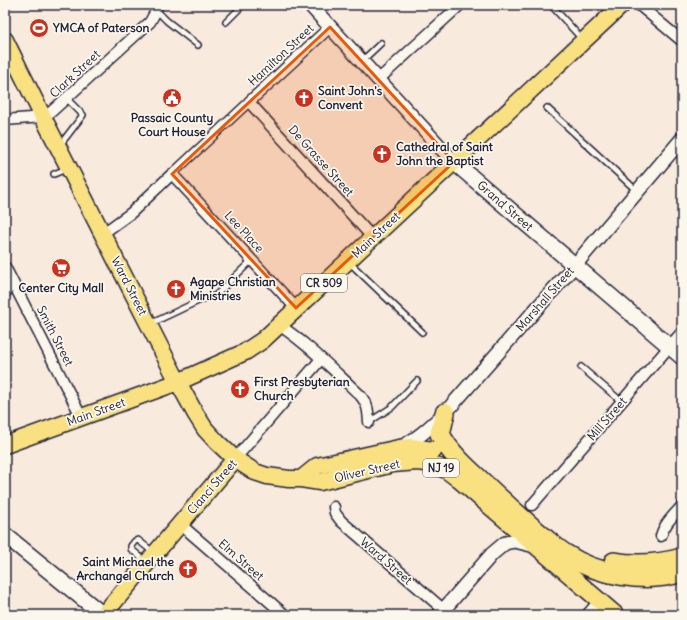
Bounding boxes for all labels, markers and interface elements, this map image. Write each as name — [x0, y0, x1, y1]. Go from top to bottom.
sports icon: YMCA of Paterson — [28, 17, 50, 39]
place label: YMCA of Paterson — [52, 20, 150, 35]
street label: Hamilton Street — [245, 21, 316, 89]
street label: Clark Street — [46, 47, 103, 101]
place label: Saint John's Convent — [318, 83, 383, 112]
public building icon: Passaic County Court House — [161, 87, 183, 109]
church icon: Saint John's Convent — [293, 87, 315, 109]
place label: Passaic County Court House — [131, 110, 213, 139]
street label: De Grasse Street — [286, 122, 357, 199]
place label: Cathedral of Saint John the Baptist — [396, 139, 494, 169]
church icon: Cathedral of Saint John the Baptist — [371, 143, 393, 165]
street label: Grand Street — [474, 177, 536, 234]
street label: Lee Place — [221, 208, 267, 255]
street label: Main Street — [348, 208, 403, 261]
street label: Ward Street — [108, 254, 151, 318]
supermarket icon: Center City Mall — [50, 257, 72, 279]
street label: Marshall Street — [512, 263, 577, 334]
place label: Agape Christian Ministries — [190, 274, 276, 303]
road number: CR 509 — [301, 274, 347, 292]
church icon: Agape Christian Ministries — [165, 278, 187, 300]
place label: Center City Mall — [18, 280, 104, 296]
street label: Smith Street — [34, 303, 77, 368]
place label: First Presbyterian Church — [254, 374, 350, 403]
church icon: First Presbyterian Church — [229, 378, 251, 400]
street label: Main Street — [65, 394, 127, 429]
street label: Mill Street — [584, 394, 630, 443]
street label: Cianci Street — [184, 456, 240, 517]
street label: Oliver Street — [333, 456, 401, 485]
road number: NJ 19 — [423, 459, 459, 477]
street label: Ward Street — [357, 534, 415, 587]
street label: Elm Street — [216, 536, 267, 583]
place label: Saint Michael the Archangel Church — [76, 554, 175, 584]
church icon: Saint Michael the Archangel Church — [177, 558, 199, 580]

